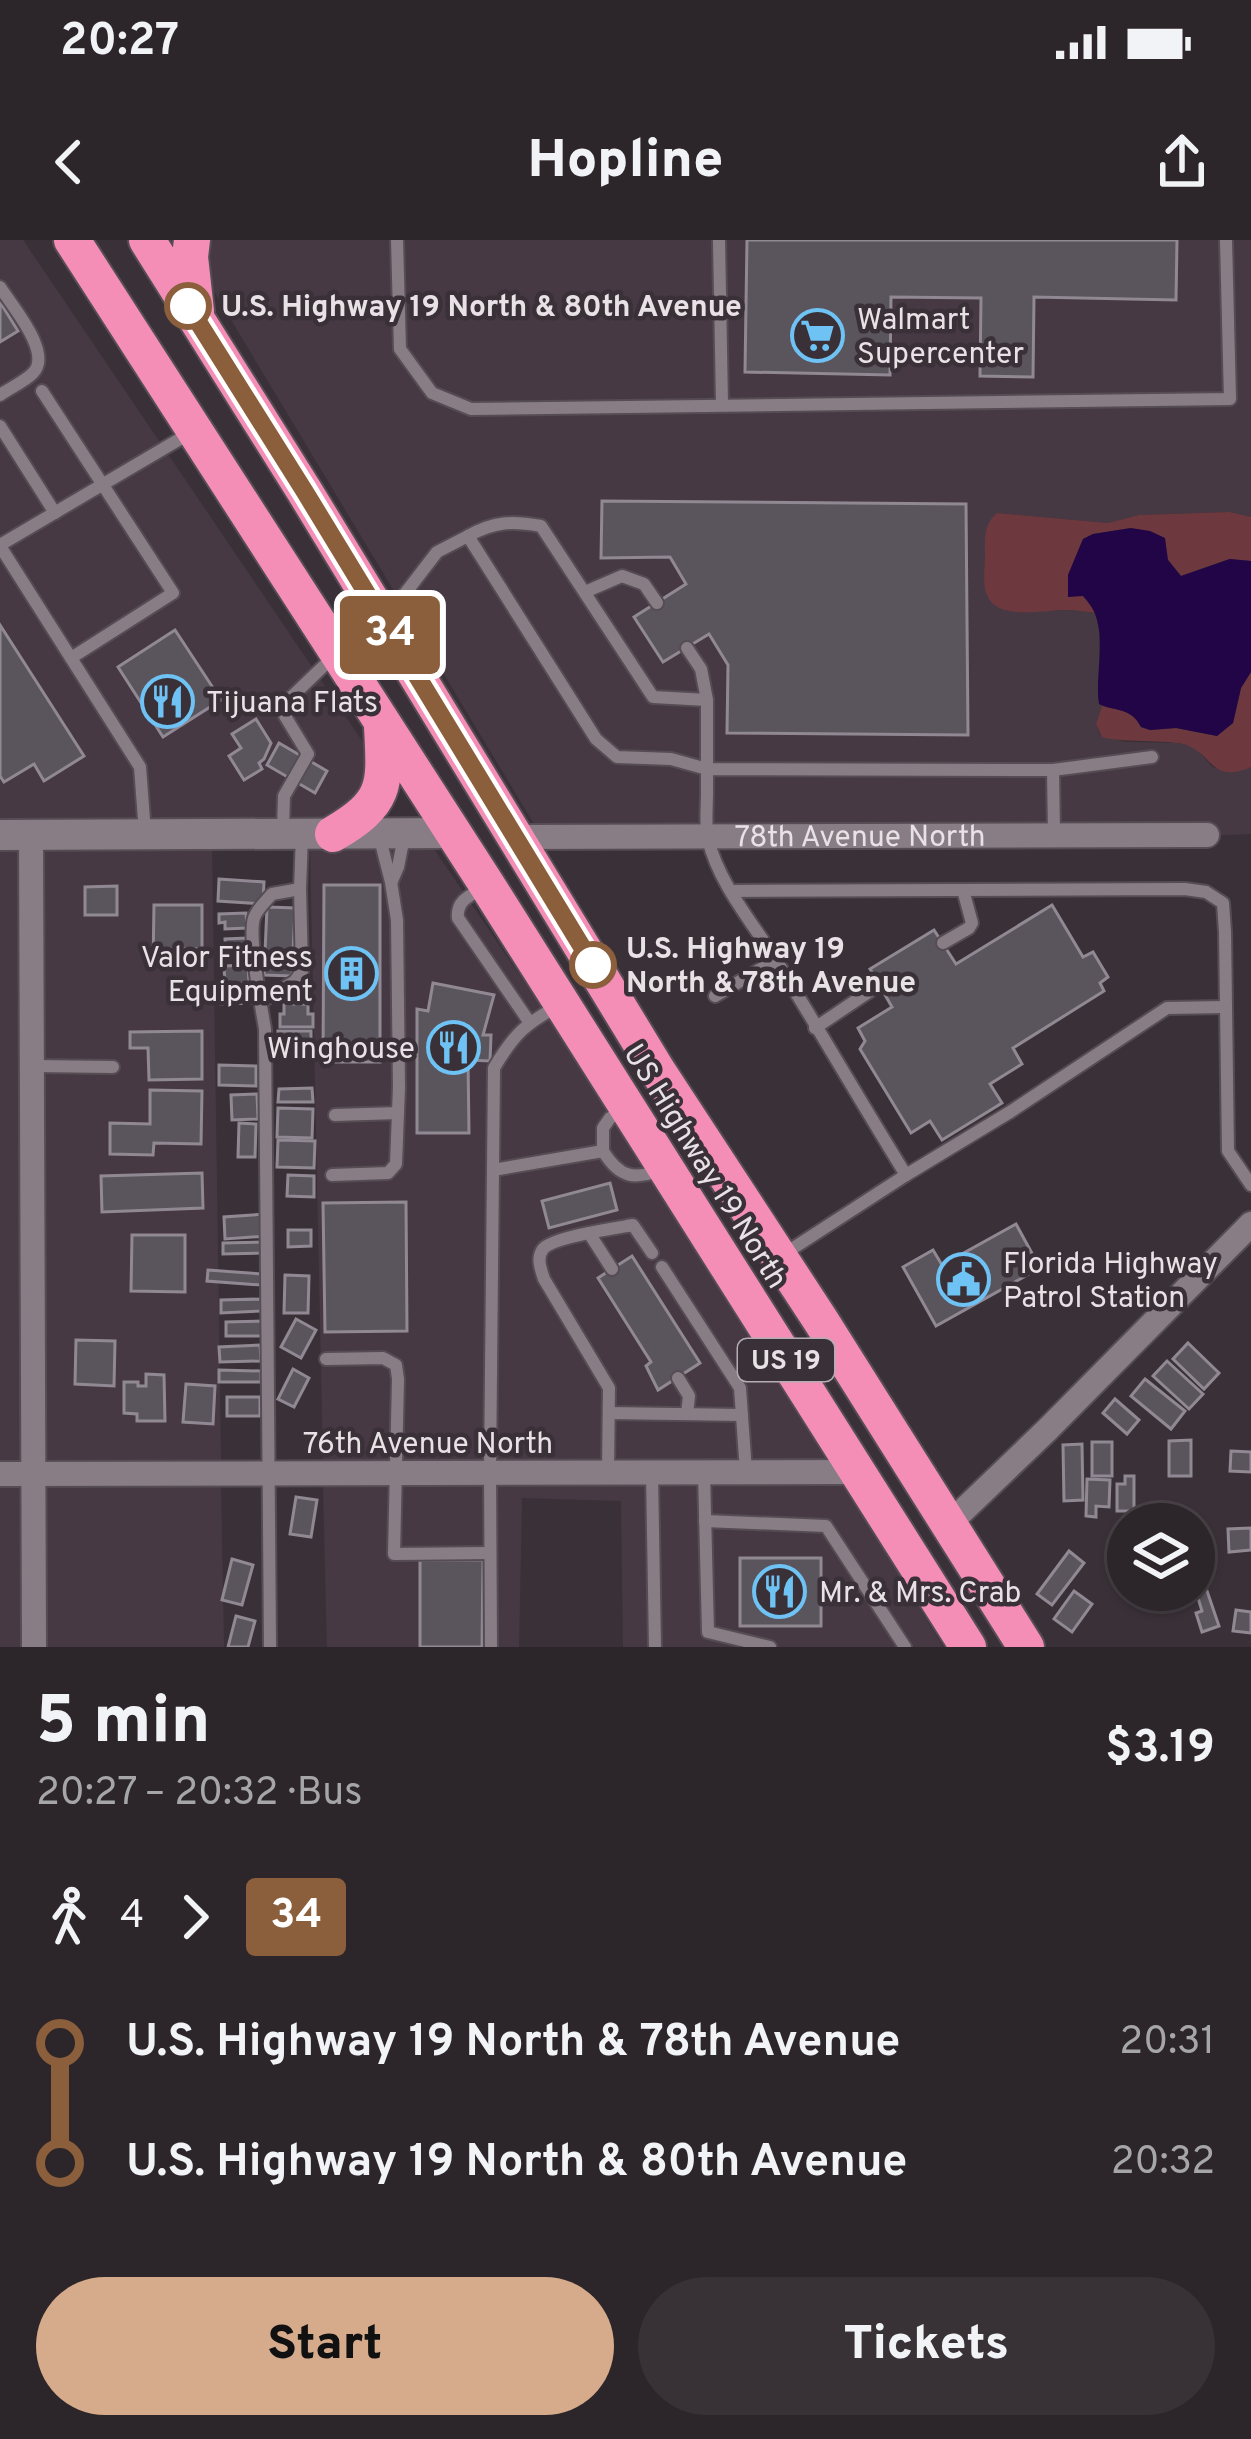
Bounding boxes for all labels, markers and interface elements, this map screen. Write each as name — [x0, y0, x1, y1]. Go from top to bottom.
text: 20:27 — [60, 14, 179, 71]
text: Hopline — [528, 128, 723, 197]
icon: back — [36, 129, 102, 195]
icon: share — [1149, 129, 1215, 195]
marker: U.S. Highway 19 North & 80th Avenue — [166, 284, 210, 328]
place label: U.S. Highway 19 North & 80th Avenue — [221, 290, 742, 327]
place label: Walmart Supercenter — [857, 303, 1024, 374]
supermarket icon: Walmart Supercenter — [790, 308, 846, 364]
line badge: 34 — [336, 596, 444, 674]
text: 34 — [364, 608, 416, 661]
restaurant icon: Tijuana Flats — [139, 674, 195, 730]
place label: Tijuana Flats — [206, 686, 378, 723]
street label: 78th Avenue North — [734, 820, 986, 857]
place label: U.S. Highway 19 North & 78th Avenue — [626, 932, 916, 1003]
place label: Valor Fitness Equipment — [141, 941, 313, 1012]
marker: U.S. Highway 19 North & 78th Avenue — [571, 943, 615, 987]
building icon: Valor Fitness Equipment — [324, 946, 380, 1002]
restaurant icon: Winghouse — [426, 1020, 482, 1076]
place label: Winghouse — [267, 1032, 415, 1069]
street label: US Highway 19 North — [614, 1038, 794, 1296]
place label: Florida Highway Patrol Station — [1003, 1247, 1218, 1318]
public building icon: Florida Highway Patrol Station — [936, 1252, 992, 1308]
road number: US 19 — [738, 1339, 834, 1381]
street label: 76th Avenue North — [303, 1427, 553, 1464]
map controls — [1107, 1503, 1215, 1611]
button: layers — [1107, 1503, 1215, 1611]
restaurant icon: Mr. & Mrs. Crab — [752, 1564, 808, 1620]
place label: Mr. & Mrs. Crab — [819, 1576, 1021, 1613]
text: 5 min — [36, 1683, 210, 1766]
text: $3.19 — [1105, 1721, 1215, 1778]
text: 20:27 – 20:32 · Bus — [36, 1770, 363, 1819]
icon: walk — [36, 1884, 102, 1950]
icon: forward — [162, 1884, 228, 1950]
text: 34 — [270, 1890, 322, 1943]
text: 4 — [120, 1893, 144, 1942]
text: U.S. Highway 19 North & 78th Avenue — [126, 2015, 900, 2072]
text: 20:31 — [1119, 2019, 1215, 2068]
text: U.S. Highway 19 North & 80th Avenue — [126, 2135, 907, 2192]
text: 20:32 — [1111, 2139, 1215, 2188]
button: Start — [36, 2277, 614, 2415]
button: Tickets — [638, 2277, 1215, 2415]

